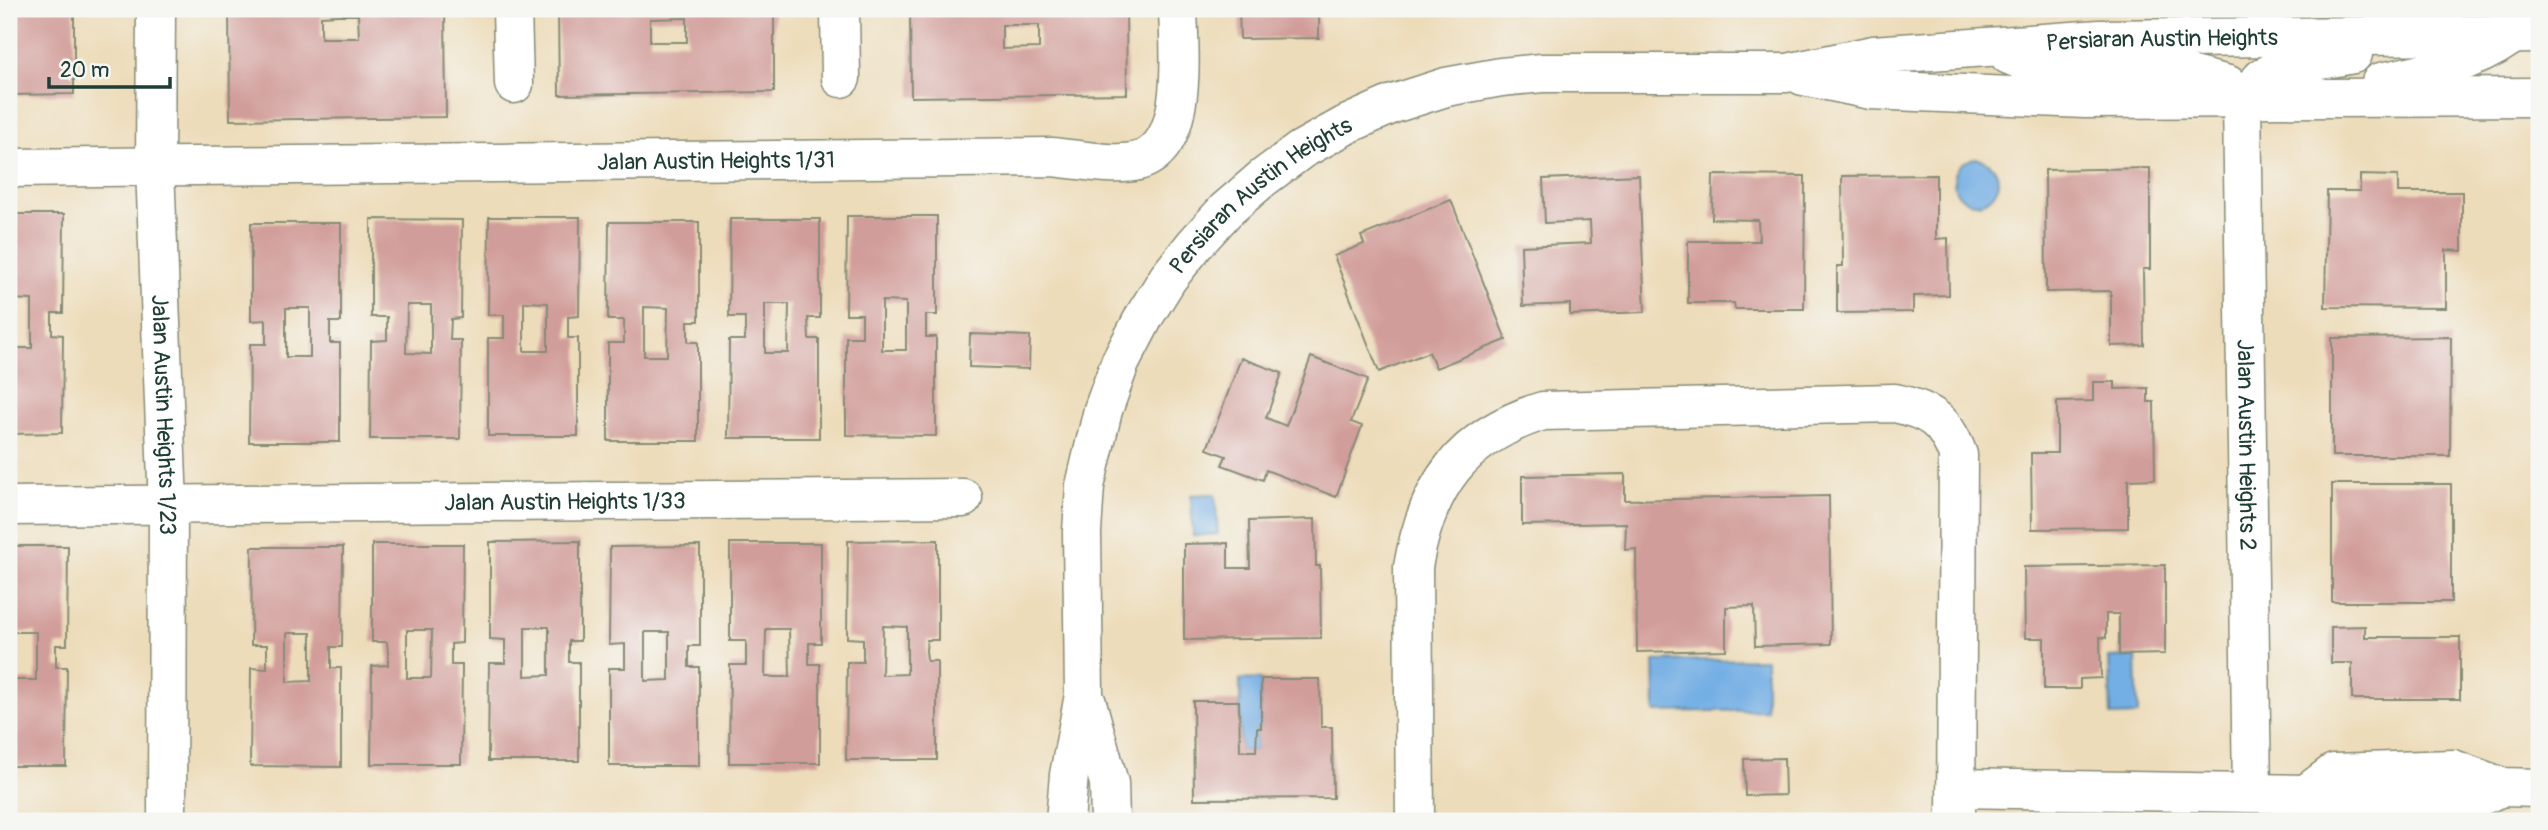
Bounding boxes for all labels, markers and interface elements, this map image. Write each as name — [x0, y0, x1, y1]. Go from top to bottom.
street label: Persiaran Austin Heights — [2045, 22, 2278, 57]
scale bar — [49, 46, 170, 90]
text: 20 m — [60, 57, 109, 84]
street label: Persiaran Austin Heights — [1163, 110, 1357, 280]
street label: Jalan Austin Heights 1/31 — [597, 145, 835, 176]
street label: Jalan Austin Heights 1/23 — [145, 294, 183, 535]
street label: Jalan Austin Heights 2 — [2231, 339, 2263, 551]
street label: Jalan Austin Heights 1/33 — [444, 486, 686, 517]

